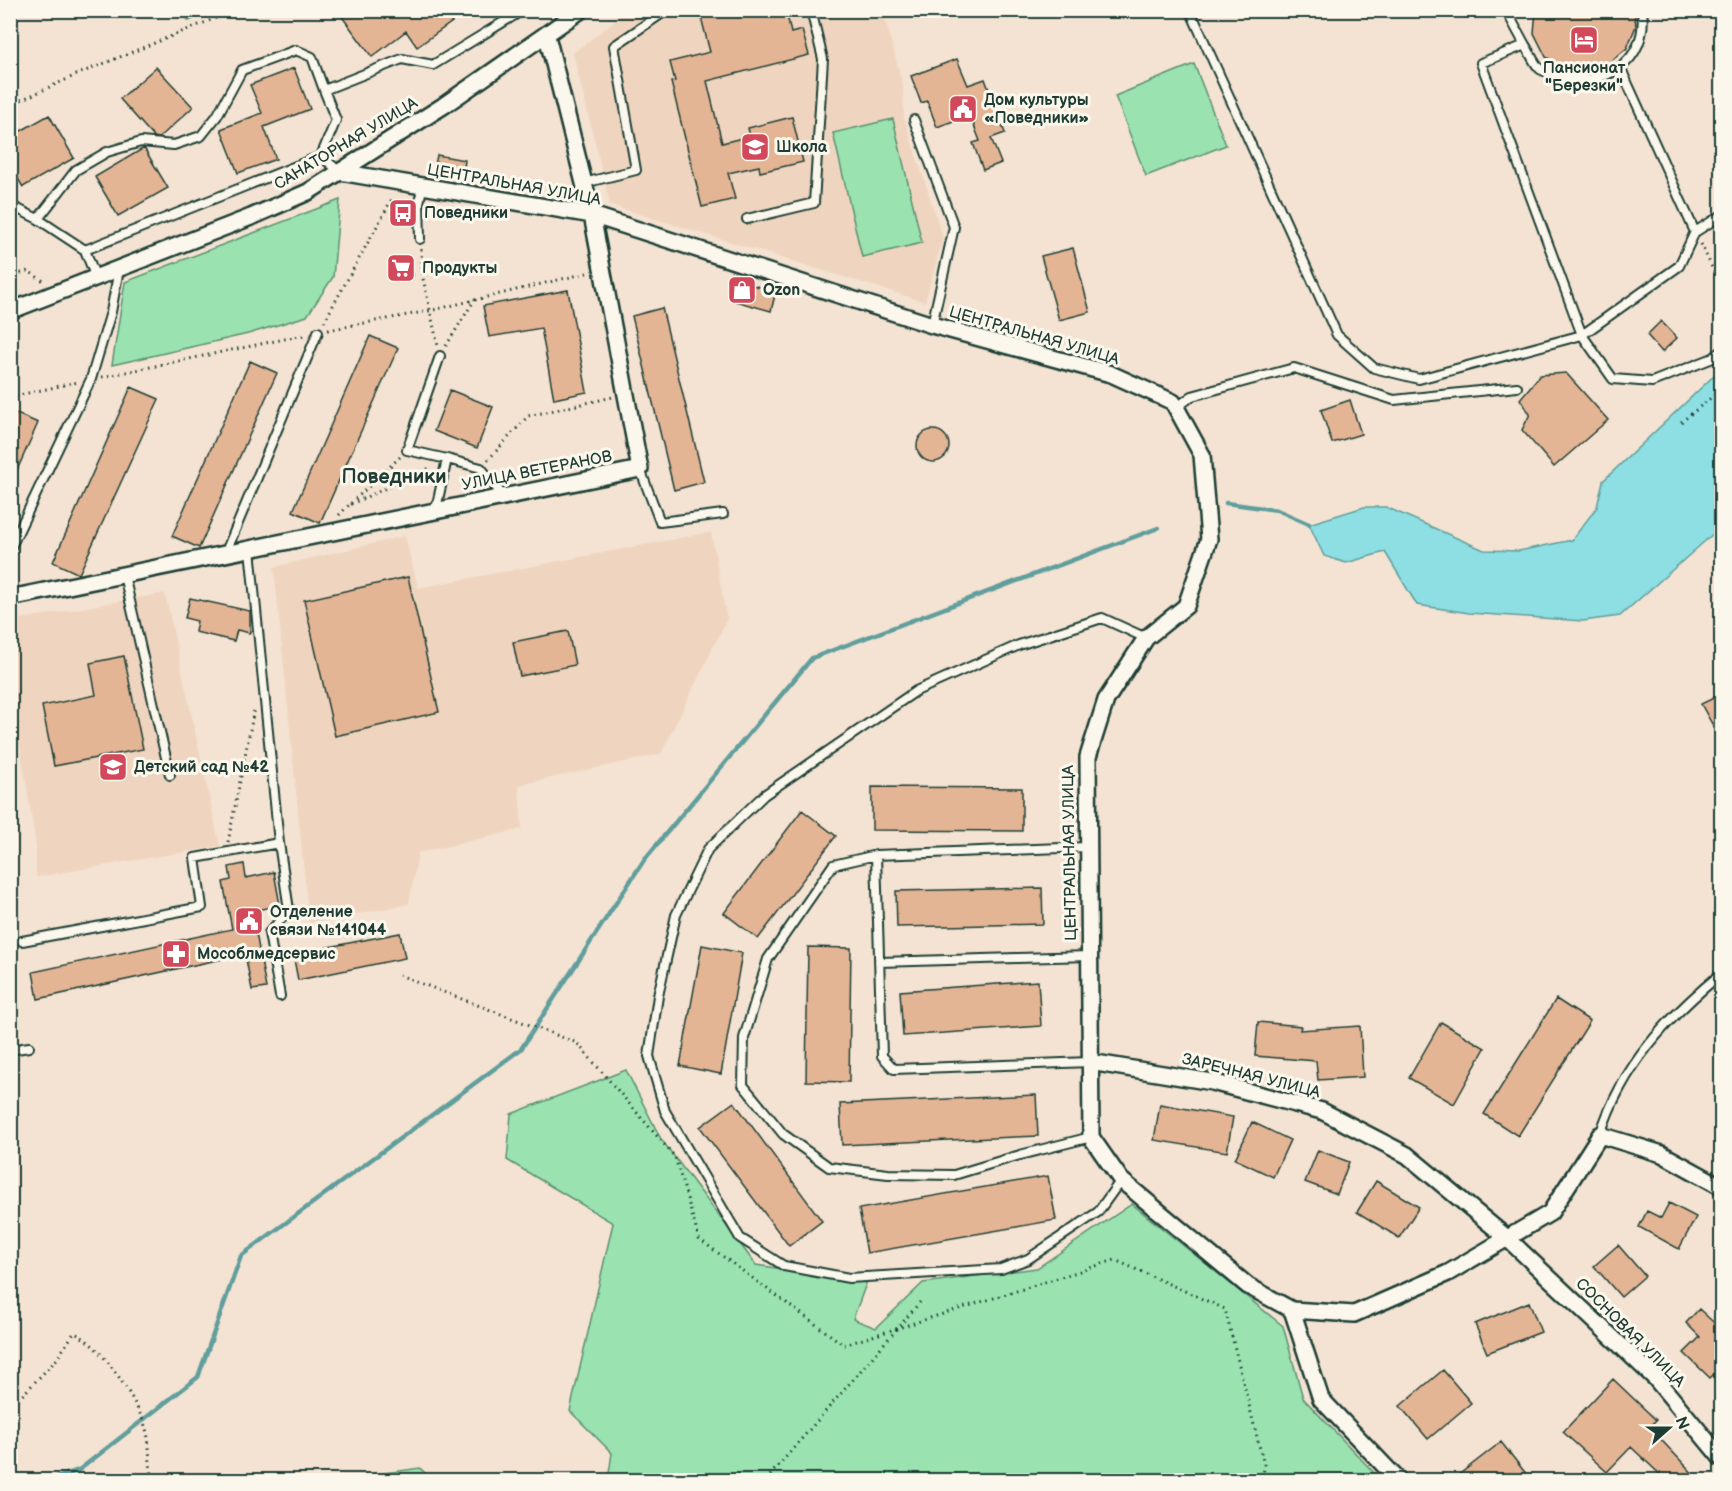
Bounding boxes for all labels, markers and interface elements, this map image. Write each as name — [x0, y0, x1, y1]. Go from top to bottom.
hotel icon: Пансионат "Березки" — [1568, 24, 1600, 56]
place label: Пансионат "Березки" — [1543, 59, 1626, 96]
place label: Дом культуры «Поведники» — [984, 91, 1089, 128]
public building icon: Дом культуры «Поведники» — [947, 93, 979, 125]
street label: САНАТОРНАЯ УЛИЦА — [271, 94, 421, 194]
school or university icon: Школа — [739, 131, 771, 163]
place label: Школа — [776, 138, 828, 157]
street label: ЦЕНТРАЛЬНАЯ УЛИЦА — [426, 160, 603, 210]
bus stop icon: Поведники — [387, 197, 419, 229]
place label: Поведники — [424, 204, 508, 223]
supermarket icon: Продукты — [385, 252, 417, 284]
place label: Продукты — [422, 259, 497, 278]
shop icon: Ozon — [726, 274, 758, 306]
place label: Ozon — [763, 281, 800, 300]
street label: ЦЕНТРАЛЬНАЯ УЛИЦА — [947, 303, 1121, 369]
street label: УЛИЦА ВЕТЕРАНОВ — [460, 447, 614, 495]
district label: Поведники — [342, 465, 446, 489]
school or university icon: Детский сад №42 — [97, 751, 129, 783]
place label: Детский сад №42 — [134, 758, 269, 777]
street label: ЦЕНТРАЛЬНАЯ УЛИЦА — [1059, 765, 1081, 941]
place label: Отделение связи №141044 — [270, 903, 387, 940]
public building icon: Отделение связи №141044 — [233, 905, 265, 937]
pharmacy icon: Мособлмедсервис — [160, 938, 192, 970]
place label: Мособлмедсервис — [197, 945, 336, 964]
street label: ЗАРЕЧНАЯ УЛИЦА — [1180, 1050, 1322, 1102]
street label: СОСНОВАЯ УЛИЦА — [1572, 1275, 1689, 1392]
north arrow — [1639, 1398, 1699, 1458]
text: N — [1671, 1414, 1693, 1432]

